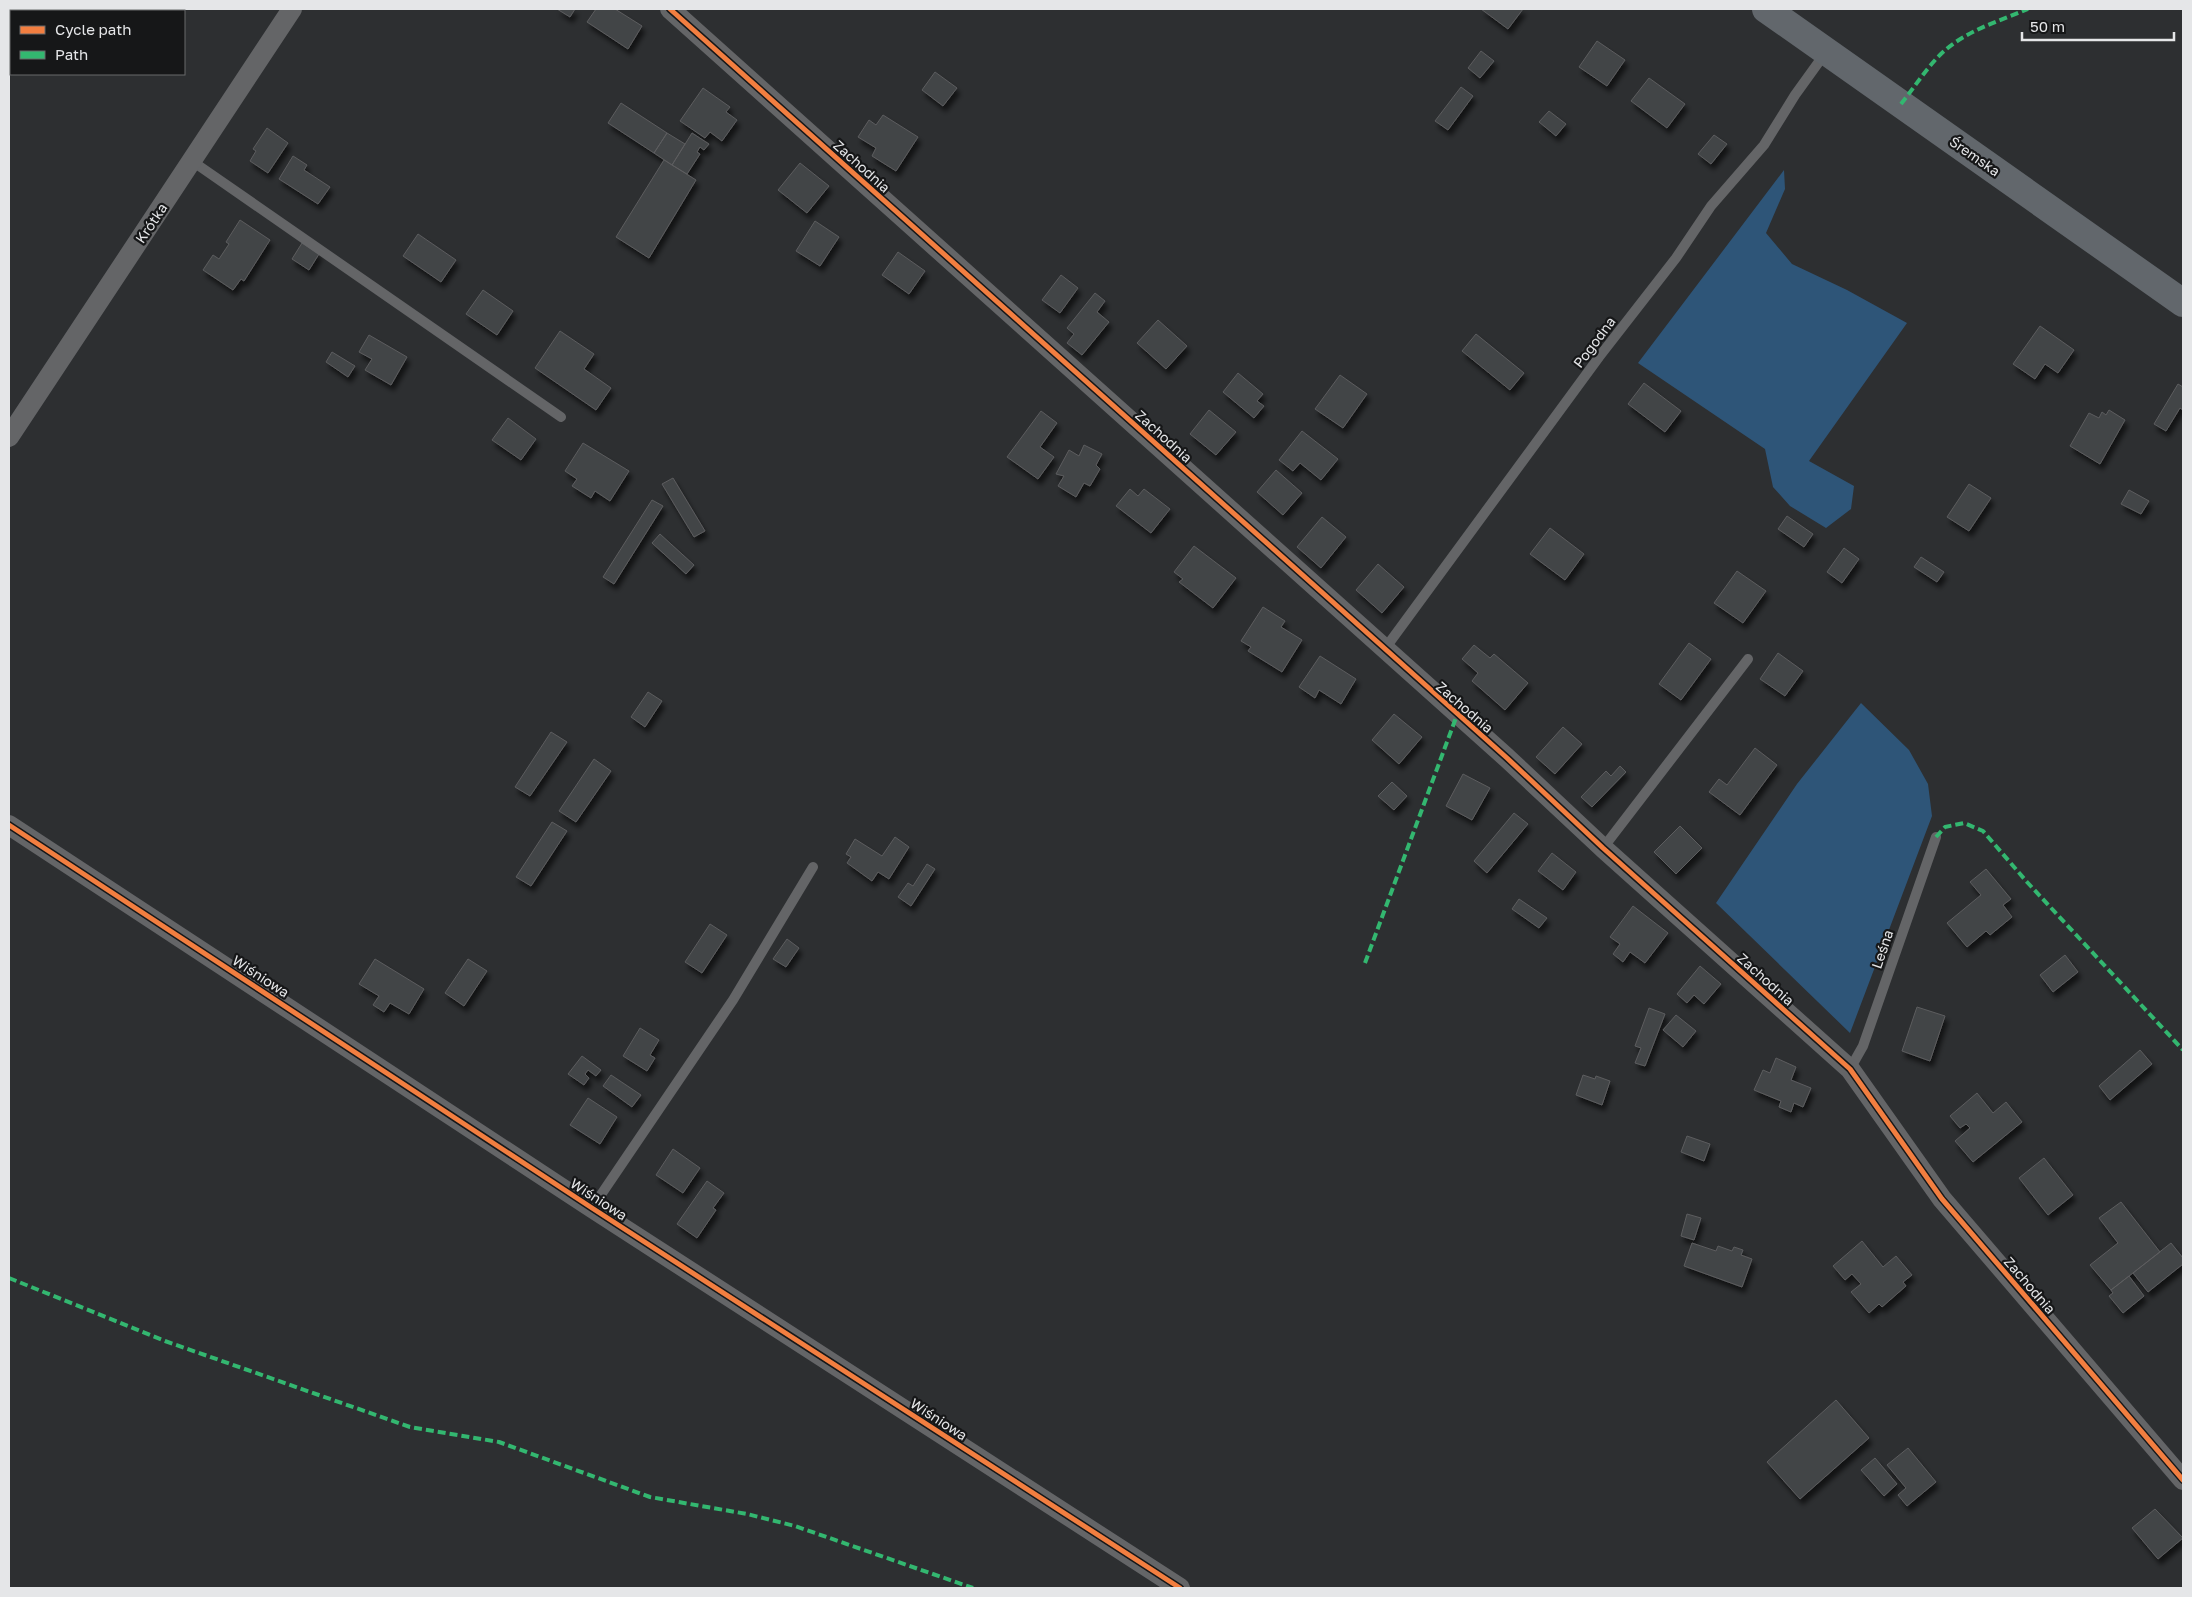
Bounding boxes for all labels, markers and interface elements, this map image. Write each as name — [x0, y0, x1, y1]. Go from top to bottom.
legend — [10, 10, 185, 75]
scale bar — [2022, 10, 2174, 42]
text: 50 m — [2030, 17, 2065, 35]
text: Cycle path — [55, 20, 131, 38]
text: Path — [55, 45, 88, 63]
street label: Śremska — [1946, 132, 2004, 180]
street label: Zachodnia — [830, 136, 894, 196]
street label: Krótka — [131, 200, 171, 246]
street label: Pogodna — [1569, 313, 1619, 371]
street label: Zachodnia — [1132, 406, 1196, 466]
street label: Zachodnia — [1433, 678, 1497, 736]
street label: Leśna — [1867, 927, 1897, 971]
street label: Zachodnia — [1734, 949, 1798, 1009]
street label: Wiśniowa — [229, 951, 293, 1001]
street label: Wiśniowa — [567, 1174, 631, 1224]
street label: Zachodnia — [2001, 1253, 2059, 1317]
street label: Wiśniowa — [907, 1394, 971, 1444]

